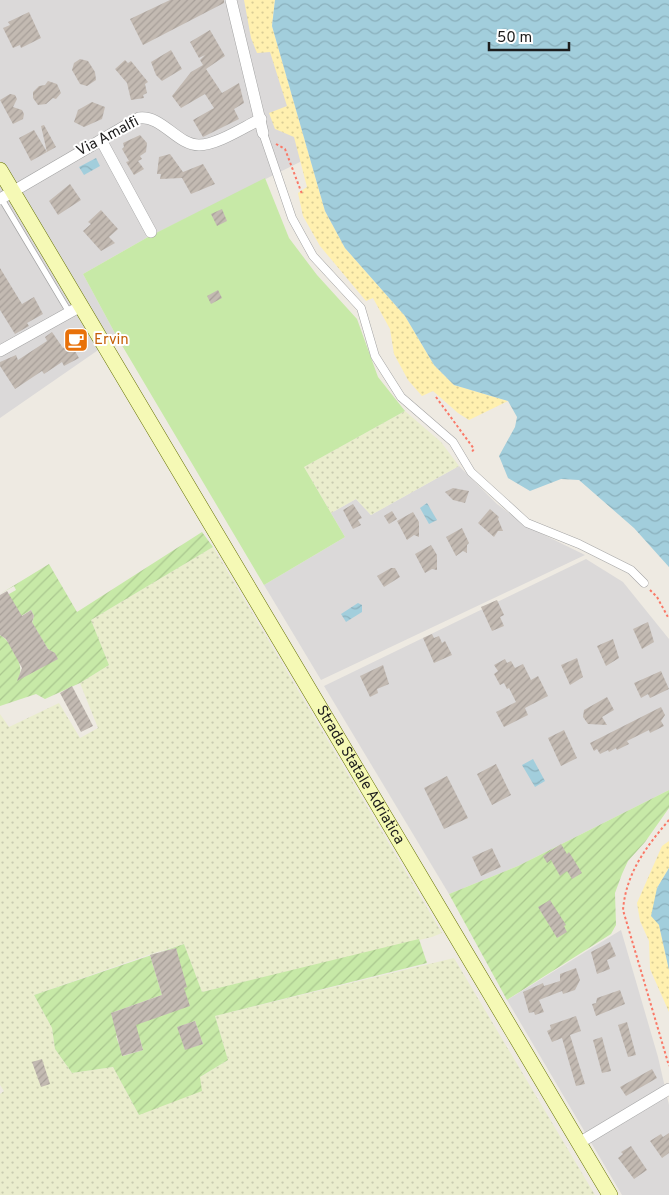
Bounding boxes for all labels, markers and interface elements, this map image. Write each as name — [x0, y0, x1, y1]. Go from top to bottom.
scale bar — [489, 20, 569, 52]
text: 50 m — [497, 29, 532, 48]
street label: Via Amalfi — [74, 113, 142, 161]
cafe icon: Ervin — [63, 327, 89, 353]
place label: Ervin — [94, 331, 129, 350]
street label: Strada Statale Adriatica — [311, 702, 409, 848]

